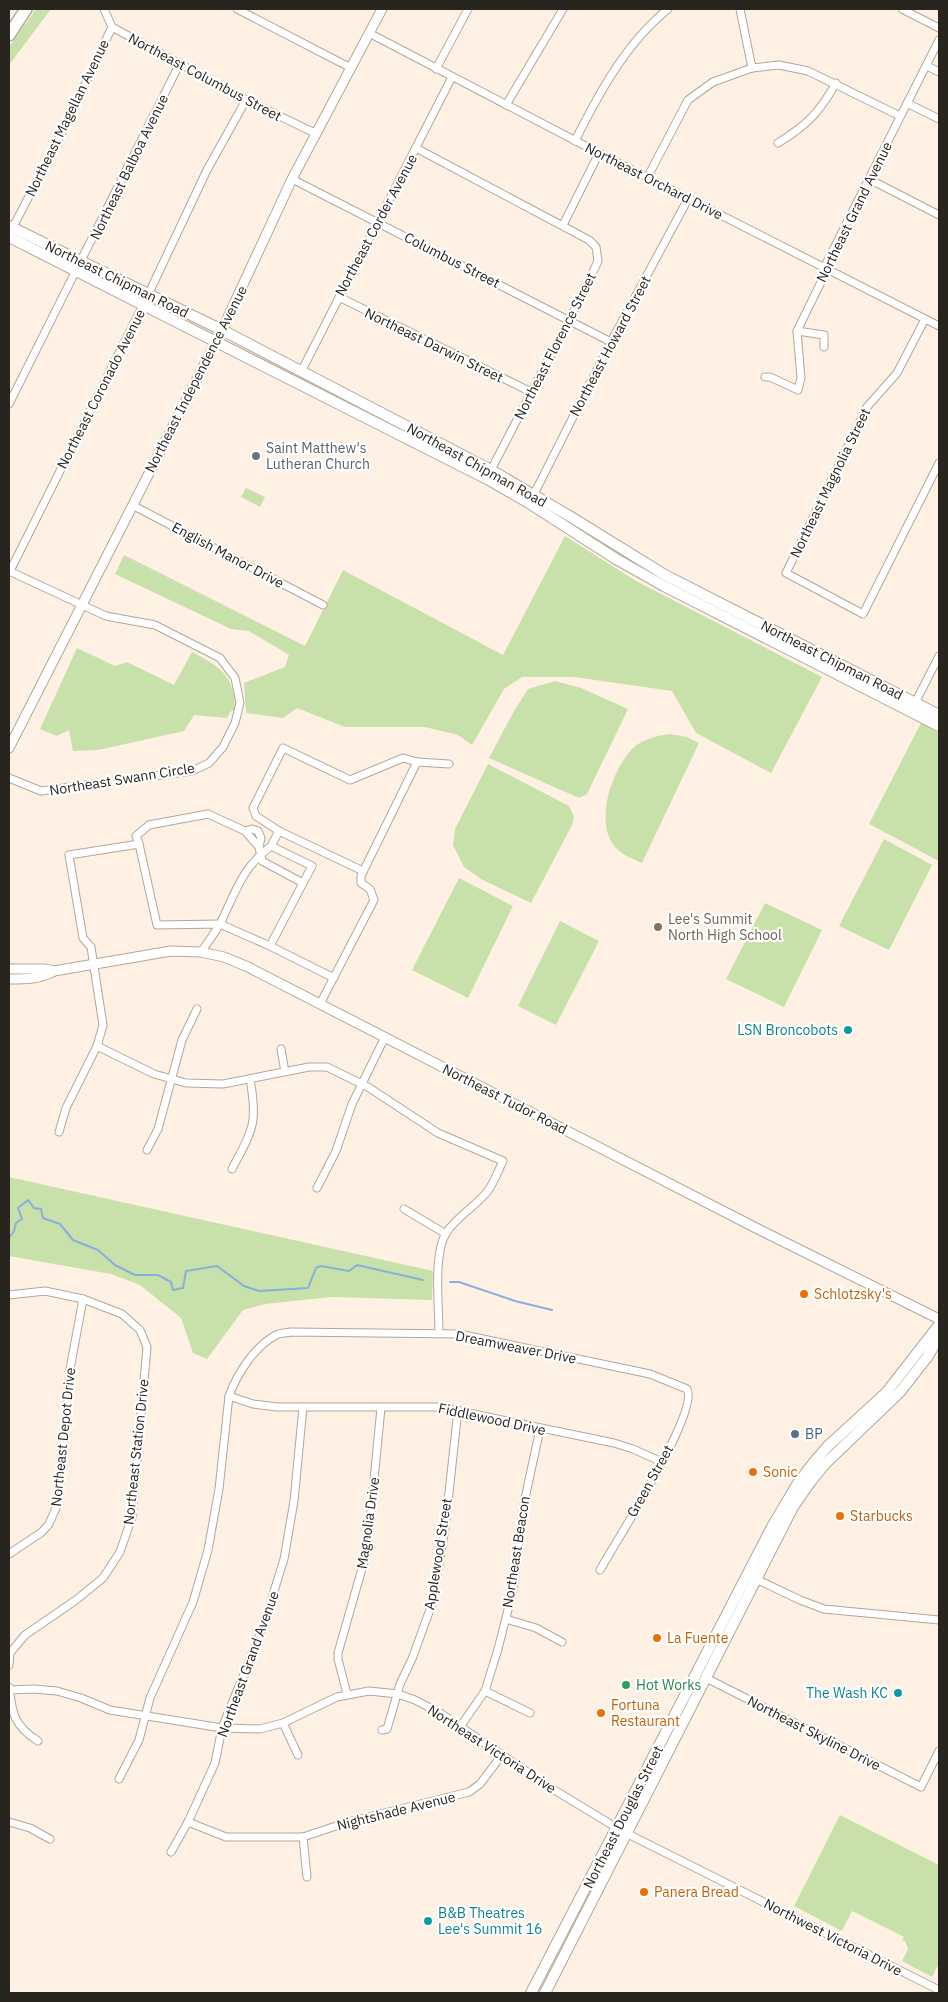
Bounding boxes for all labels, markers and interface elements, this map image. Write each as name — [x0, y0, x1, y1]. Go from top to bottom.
street label: Northeast Columbus Street — [125, 29, 285, 125]
street label: Northeast Magellan Avenue — [21, 36, 113, 200]
street label: Northeast Balboa Avenue — [86, 91, 172, 243]
street label: Northeast Orchard Drive — [582, 138, 726, 224]
street label: Northeast Grand Avenue — [812, 138, 896, 285]
street label: Northeast Corder Avenue — [331, 151, 421, 299]
street label: Columbus Street — [401, 228, 503, 292]
street label: Northeast Chipman Road — [42, 236, 192, 322]
street label: Northeast Florence Street — [510, 269, 600, 422]
street label: Northeast Howard Street — [565, 273, 655, 419]
street label: Northeast Independence Avenue — [141, 282, 251, 476]
street label: Northeast Darwin Street — [362, 304, 506, 386]
street label: Northeast Coronado Avenue — [53, 306, 149, 472]
street label: Northeast Magnolia Street — [786, 405, 874, 561]
street label: Northeast Chipman Road — [404, 419, 550, 511]
place label: Saint Matthew's Lutheran Church — [266, 439, 370, 473]
marker: Saint Matthew's Lutheran Church — [250, 450, 262, 462]
street label: English Manor Drive — [169, 518, 287, 592]
street label: Northeast Chipman Road — [758, 616, 906, 704]
street label: Northeast Swann Circle — [48, 759, 196, 799]
place label: Lee's Summit North High School — [668, 910, 782, 944]
marker: Lee's Summit North High School — [652, 921, 664, 933]
place label: LSN Broncobots — [737, 1021, 838, 1039]
marker: LSN Broncobots — [842, 1024, 854, 1036]
street label: Northeast Tudor Road — [440, 1060, 570, 1138]
place label: Schlotzsky's — [814, 1285, 892, 1303]
marker: Schlotzsky's — [798, 1288, 810, 1300]
street label: Dreamweaver Drive — [454, 1326, 578, 1368]
street label: Northeast Depot Drive — [47, 1366, 79, 1507]
street label: Northeast Station Drive — [119, 1378, 153, 1526]
street label: Fiddlewood Drive — [437, 1399, 548, 1439]
place label: BP — [805, 1425, 823, 1443]
marker: BP — [789, 1428, 801, 1440]
street label: Green Street — [623, 1442, 677, 1520]
place label: Sonic — [763, 1463, 797, 1481]
marker: Sonic — [747, 1466, 759, 1478]
street label: Magnolia Drive — [353, 1476, 383, 1570]
street label: Northeast Beacon — [498, 1495, 534, 1609]
street label: Applewood Street — [420, 1497, 456, 1611]
place label: Starbucks — [850, 1507, 913, 1525]
marker: Starbucks — [834, 1510, 846, 1522]
street label: Northeast Grand Avenue — [213, 1588, 283, 1740]
place label: La Fuente — [667, 1629, 729, 1647]
marker: La Fuente — [651, 1632, 663, 1644]
place label: Hot Works — [636, 1676, 701, 1694]
marker: Hot Works — [620, 1679, 632, 1691]
place label: The Wash KC — [806, 1684, 888, 1702]
marker: The Wash KC — [892, 1687, 904, 1699]
street label: Northeast Skyline Drive — [744, 1692, 884, 1775]
place label: Fortuna Restaurant — [611, 1696, 680, 1730]
street label: Northeast Victoria Drive — [424, 1701, 560, 1797]
marker: Fortuna Restaurant — [595, 1707, 607, 1719]
street label: Northeast Douglas Street — [579, 1742, 667, 1892]
street label: Nightshade Avenue — [335, 1787, 458, 1834]
place label: Panera Bread — [654, 1883, 739, 1901]
marker: Panera Bread — [638, 1886, 650, 1898]
street label: Northwest Victoria Drive — [761, 1894, 905, 1980]
place label: B&B Theatres Lee's Summit 16 — [438, 1904, 543, 1938]
marker: B&B Theatres Lee's Summit 16 — [422, 1915, 434, 1927]

